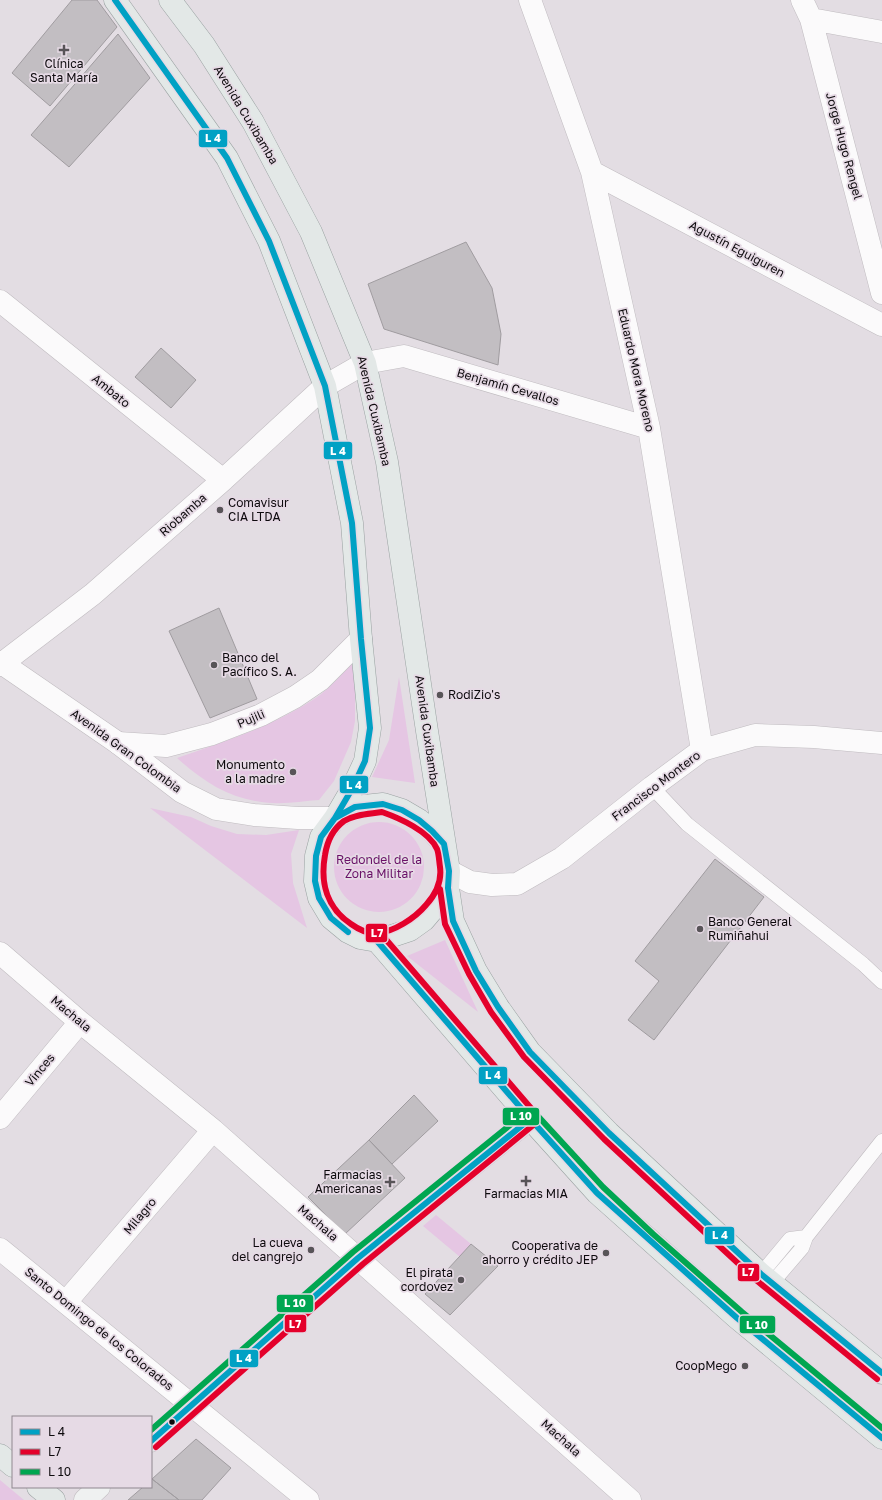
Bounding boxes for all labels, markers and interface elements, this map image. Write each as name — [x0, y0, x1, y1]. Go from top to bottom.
marker: Clínica Santa María — [58, 44, 70, 56]
place label: Clínica Santa María — [30, 56, 98, 85]
street label: Avenida Cuxibamba — [211, 63, 282, 167]
street label: Jorge Hugo Rengel — [823, 91, 866, 201]
line badge: L 4 — [198, 129, 228, 148]
text: L 4 — [205, 131, 221, 144]
street label: Agustín Eguiguren — [687, 217, 788, 280]
street label: Eduardo Mora Moreno — [615, 307, 658, 433]
street label: Avenida Cuxibamba — [355, 354, 394, 467]
street label: Benjamín Cevallos — [455, 365, 561, 408]
street label: Ambato — [89, 371, 133, 411]
line badge: L 4 — [323, 441, 353, 460]
text: L 4 — [330, 444, 346, 457]
street label: Riobamba — [156, 490, 209, 539]
place label: Comavisur CIA LTDA — [228, 495, 289, 524]
marker: Comavisur CIA LTDA — [215, 505, 225, 515]
place label: Banco del Pacífico S. A. — [222, 650, 297, 679]
marker: Banco del Pacífico S. A. — [209, 660, 219, 670]
street label: Avenida Cuxibamba — [412, 674, 443, 788]
place label: RodiZio's — [448, 687, 500, 702]
marker: RodiZio's — [435, 690, 445, 700]
street label: Avenida Gran Colombia — [68, 705, 184, 796]
street label: Pujili — [235, 706, 267, 731]
street label: Francisco Montero — [608, 747, 703, 824]
place label: Monumento a la madre — [216, 757, 285, 786]
marker: Monumento a la madre — [288, 767, 298, 777]
line badge: L 4 — [339, 775, 369, 794]
text: L 4 — [346, 778, 362, 791]
park label: Redondel de la Zona Militar — [336, 852, 422, 881]
place label: Banco General Rumiñahui — [708, 914, 792, 943]
line badge: L7 — [365, 923, 388, 943]
marker: Banco General Rumiñahui — [695, 924, 705, 934]
text: L7 — [371, 926, 383, 939]
street label: Machala — [48, 992, 95, 1035]
street label: Vinces — [21, 1050, 58, 1089]
line badge: L 4 — [478, 1066, 508, 1085]
text: L 4 — [485, 1068, 501, 1081]
line badge: L 10 — [502, 1107, 540, 1126]
text: L 10 — [510, 1109, 532, 1122]
place label: Farmacias Americanas — [315, 1167, 382, 1196]
marker: Farmacias MIA — [521, 1176, 531, 1186]
marker: Farmacias Americanas — [385, 1177, 395, 1187]
place label: Farmacias MIA — [484, 1186, 568, 1201]
street label: Milagro — [120, 1194, 159, 1237]
street label: Machala — [295, 1201, 342, 1244]
line badge: L 4 — [704, 1226, 735, 1245]
text: L 4 — [712, 1228, 728, 1241]
place label: La cueva del cangrejo — [232, 1235, 303, 1264]
place label: Cooperativa de ahorro y crédito JEP — [482, 1238, 598, 1267]
marker: La cueva del cangrejo — [306, 1245, 316, 1255]
marker: Cooperativa de ahorro y crédito JEP — [601, 1248, 611, 1258]
line badge: L7 — [737, 1263, 760, 1282]
street label: Santo Domingo de los Colorados — [22, 1264, 177, 1393]
place label: El pirata cordovez — [401, 1265, 453, 1294]
text: L7 — [742, 1265, 754, 1278]
marker: El pirata cordovez — [456, 1275, 466, 1285]
line badge: L 10 — [276, 1294, 314, 1313]
text: L 10 — [284, 1296, 306, 1309]
line badge: L7 — [284, 1314, 307, 1333]
line badge: L 10 — [739, 1315, 776, 1334]
text: L7 — [289, 1317, 301, 1330]
text: L 10 — [746, 1318, 768, 1331]
line badge: L 4 — [229, 1349, 259, 1368]
text: L 4 — [236, 1351, 252, 1364]
place label: CoopMego — [675, 1358, 737, 1373]
marker: CoopMego — [740, 1361, 750, 1371]
legend — [12, 1416, 152, 1488]
street label: Machala — [538, 1416, 584, 1459]
unlabelled marker — [167, 1417, 177, 1427]
text: L 4 — [48, 1424, 65, 1439]
text: L7 — [48, 1444, 61, 1459]
text: L 10 — [48, 1464, 71, 1479]

